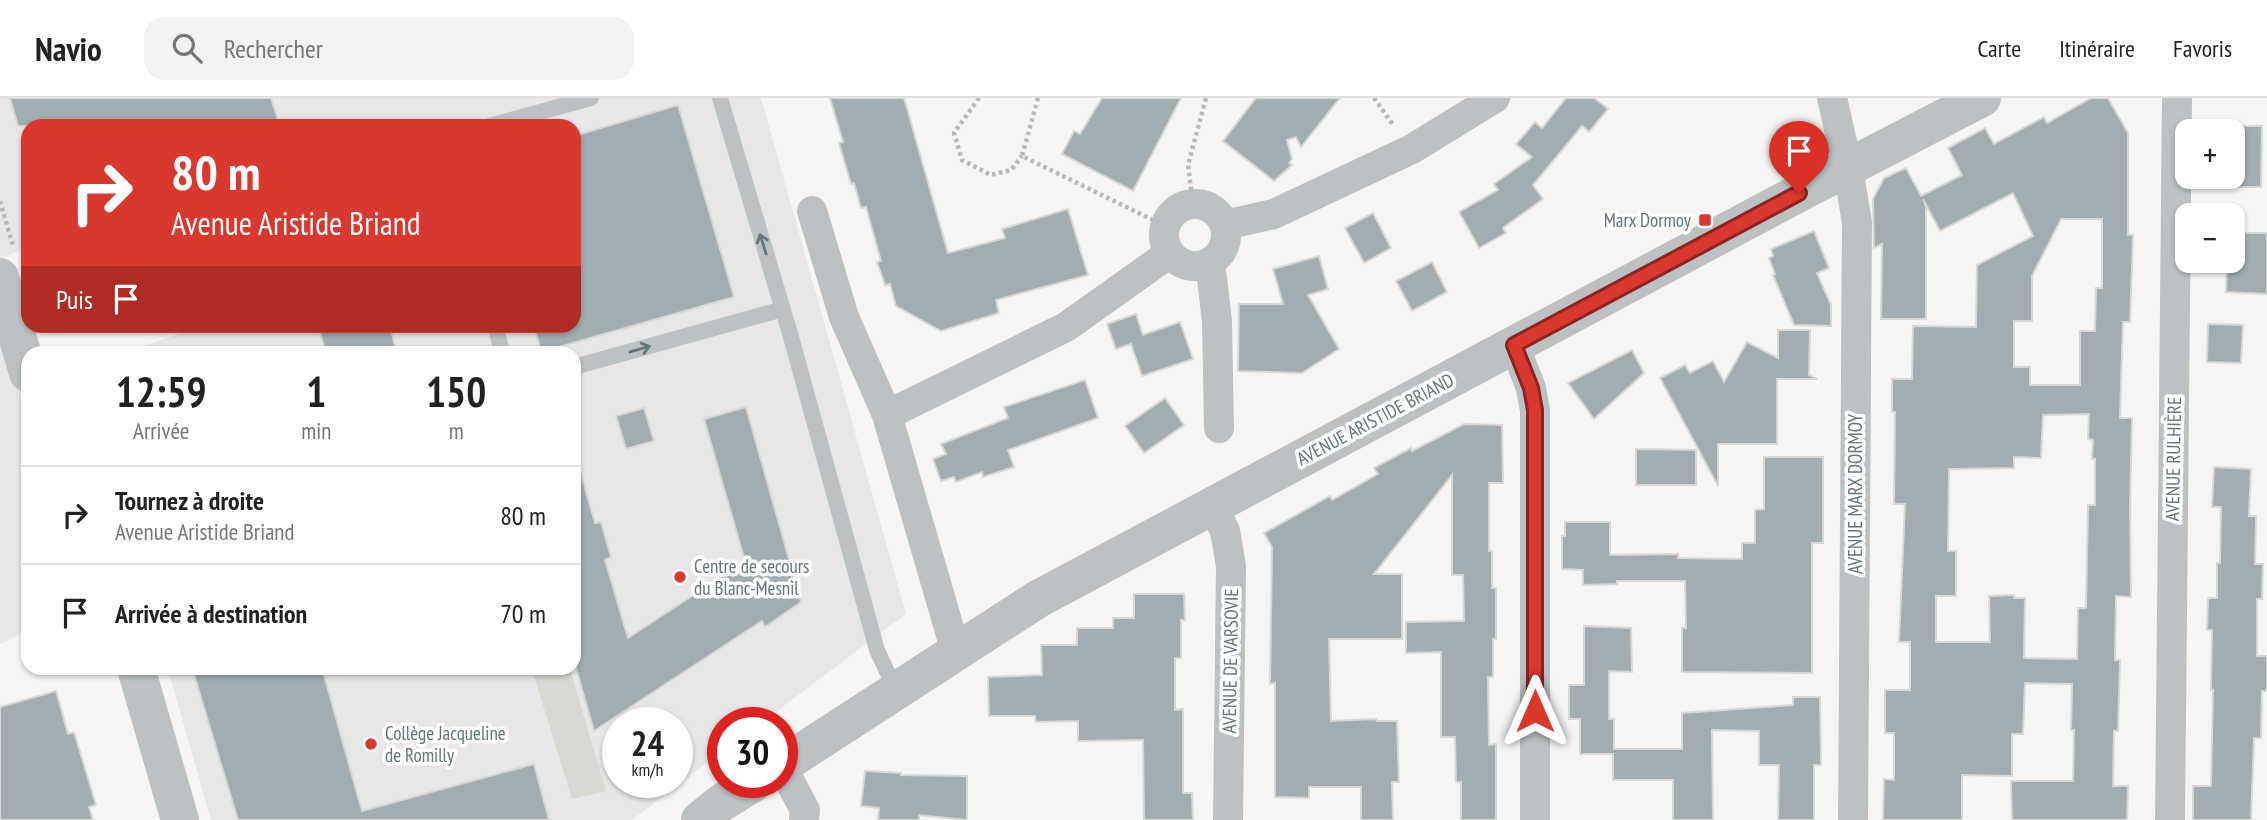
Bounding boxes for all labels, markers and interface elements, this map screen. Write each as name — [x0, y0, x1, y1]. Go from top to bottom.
search box — [144, 17, 634, 80]
text: Navio — [35, 27, 102, 70]
icon: search — [168, 29, 206, 67]
text: Rechercher — [224, 32, 323, 65]
text: Carte — [1977, 33, 2021, 64]
text: Itinéraire — [2059, 33, 2135, 64]
text: Favoris — [2173, 33, 2232, 64]
map controls — [2175, 119, 2245, 273]
button: + — [2175, 119, 2245, 189]
pin — [1769, 121, 1829, 193]
icon: arrive — [1780, 132, 1818, 170]
text: 80 m — [171, 140, 260, 204]
icon: right — [56, 147, 147, 238]
text: Avenue Aristide Briand — [171, 202, 421, 244]
button: − — [2175, 203, 2245, 273]
place label: Marx Dormoy — [1604, 208, 1692, 232]
marker: Marx Dormoy — [1697, 212, 1713, 228]
one-way arrow — [756, 233, 769, 255]
icon: arrive — [107, 280, 145, 318]
text: Puis — [56, 283, 93, 316]
one-way arrow — [629, 341, 651, 354]
text: 12:59 — [116, 364, 207, 419]
text: 1 — [306, 364, 326, 419]
text: 150 — [426, 364, 486, 419]
street label: AVENUE ARISTIDE BRIAND — [1292, 367, 1458, 471]
street label: AVENUE RULHIÈRE — [2160, 397, 2186, 521]
street label: AVENUE MARX DORMOY — [1843, 414, 1867, 574]
text: Arrivée — [133, 416, 189, 445]
text: min — [301, 416, 331, 445]
text: m — [449, 416, 464, 445]
text: Tournez à droite — [115, 484, 264, 517]
icon: right — [56, 496, 94, 534]
text: 80 m — [500, 499, 546, 532]
text: Avenue Aristide Briand — [115, 517, 294, 546]
place label: Centre de secours du Blanc-Mesnil — [694, 554, 809, 600]
marker: Centre de secours du Blanc-Mesnil — [672, 569, 688, 585]
street label: AVENUE DE VARSOVIE — [1217, 588, 1243, 734]
icon: arrive — [56, 594, 94, 632]
text: Arrivée à destination — [115, 597, 307, 630]
text: 70 m — [500, 597, 546, 630]
position arrow — [1498, 674, 1572, 748]
speed limit sign: 30 — [707, 707, 798, 798]
text: 24 — [631, 720, 664, 766]
place label: Collège Jacqueline de Romilly — [385, 721, 506, 767]
marker: Collège Jacqueline de Romilly — [363, 736, 379, 752]
text: km/h — [632, 758, 663, 781]

